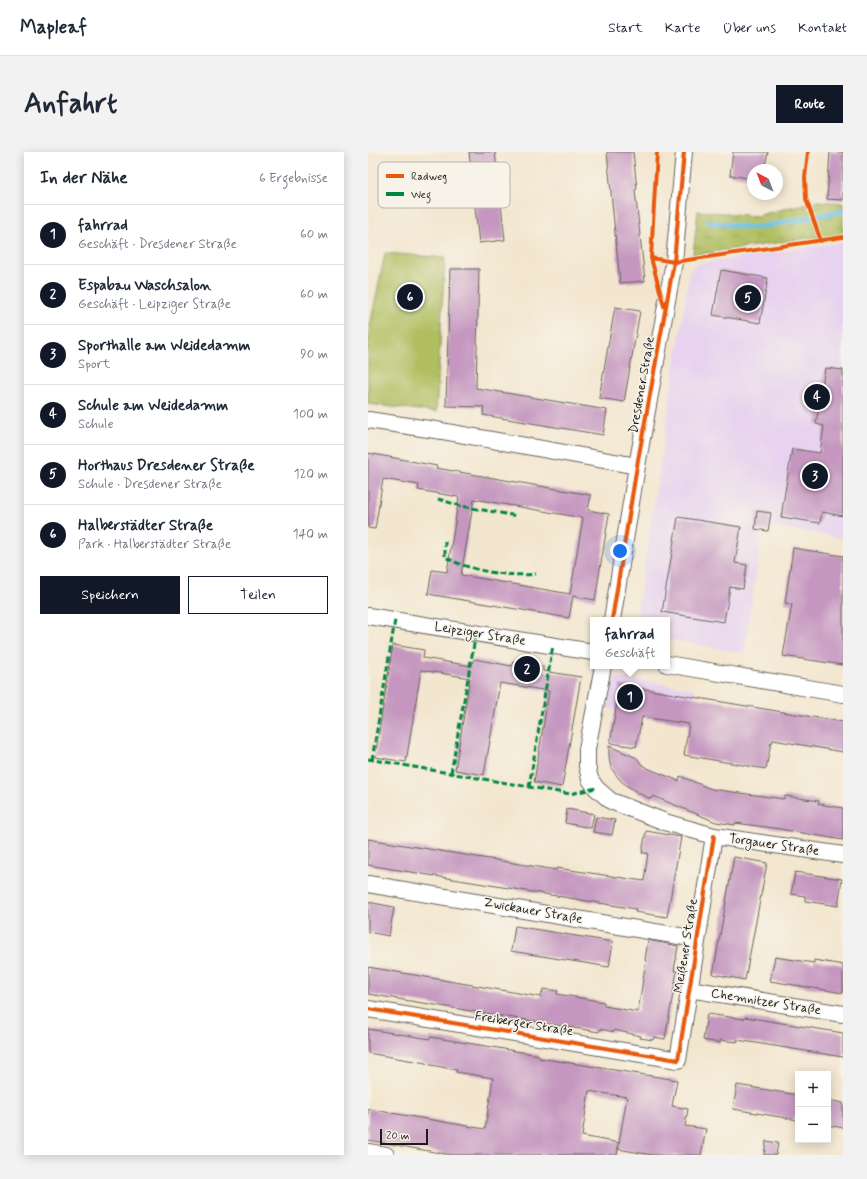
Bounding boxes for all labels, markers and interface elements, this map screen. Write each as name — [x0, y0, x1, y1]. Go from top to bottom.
text: Mapleaf — [20, 15, 87, 40]
text: Start — [608, 19, 643, 37]
text: Karte — [665, 19, 700, 37]
text: Über uns — [722, 19, 776, 37]
text: Kontakt — [798, 19, 847, 37]
button: Route — [776, 85, 843, 123]
text: Anfahrt — [24, 86, 117, 123]
legend — [378, 162, 510, 208]
north arrow — [747, 164, 783, 200]
text: In der Nähe — [40, 167, 128, 189]
text: 6 Ergebnisse — [259, 170, 328, 187]
text: Radweg — [411, 170, 447, 184]
text: Weg — [411, 188, 431, 204]
text: fahrrad — [78, 216, 128, 236]
text: 1 — [50, 226, 56, 243]
text: 60 m — [300, 226, 328, 243]
text: Geschäft · Dresdener Straße — [78, 236, 237, 253]
text: Espabau Waschsalon — [78, 276, 212, 296]
pin: 6 — [397, 282, 423, 312]
pin: 5 — [735, 283, 761, 313]
text: 2 — [50, 286, 56, 303]
text: 60 m — [300, 286, 328, 303]
text: Geschäft · Leipziger Straße — [78, 296, 231, 313]
street label: Dresdener Straße — [625, 335, 659, 435]
text: Sporthalle am Weidedamm — [78, 336, 250, 356]
text: 3 — [50, 346, 56, 363]
text: 90 m — [300, 346, 328, 363]
text: Sport — [78, 356, 110, 373]
pin: 4 — [804, 382, 830, 412]
text: Schule am Weidedamm — [78, 396, 228, 416]
text: 4 — [49, 406, 57, 423]
text: 100 m — [293, 406, 328, 423]
text: Schule — [78, 416, 114, 433]
text: Horthaus Dresdener Straße — [78, 456, 255, 476]
pin: 3 — [802, 461, 828, 491]
text: 5 — [49, 466, 57, 483]
text: 120 m — [294, 466, 328, 483]
text: Schule · Dresdener Straße — [78, 476, 222, 493]
text: Halberstädter Straße — [78, 516, 213, 536]
text: 6 — [50, 526, 56, 543]
text: 140 m — [293, 526, 328, 543]
text: Park · Halberstädter Straße — [78, 536, 231, 553]
your location — [610, 541, 630, 561]
button: Speichern — [40, 576, 180, 614]
button: Teilen — [188, 576, 328, 614]
popup — [590, 617, 670, 669]
street label: Leipziger Straße — [433, 618, 527, 651]
text: fahrrad — [605, 625, 654, 645]
text: Geschäft — [605, 645, 655, 662]
pin: 2 — [514, 654, 540, 684]
pin: 1 — [617, 682, 643, 712]
street label: Torgauer Straße — [728, 830, 820, 861]
street label: Zwickauer Straße — [482, 894, 584, 928]
street label: Meißener Straße — [670, 897, 702, 995]
street label: Chemnitzer Straße — [710, 985, 822, 1019]
street label: Freiberger Straße — [473, 1008, 574, 1042]
map controls — [795, 1071, 831, 1143]
button: + — [795, 1071, 831, 1107]
button: − — [795, 1107, 831, 1143]
scale bar — [380, 1127, 428, 1146]
text: 20 m — [386, 1129, 409, 1143]

